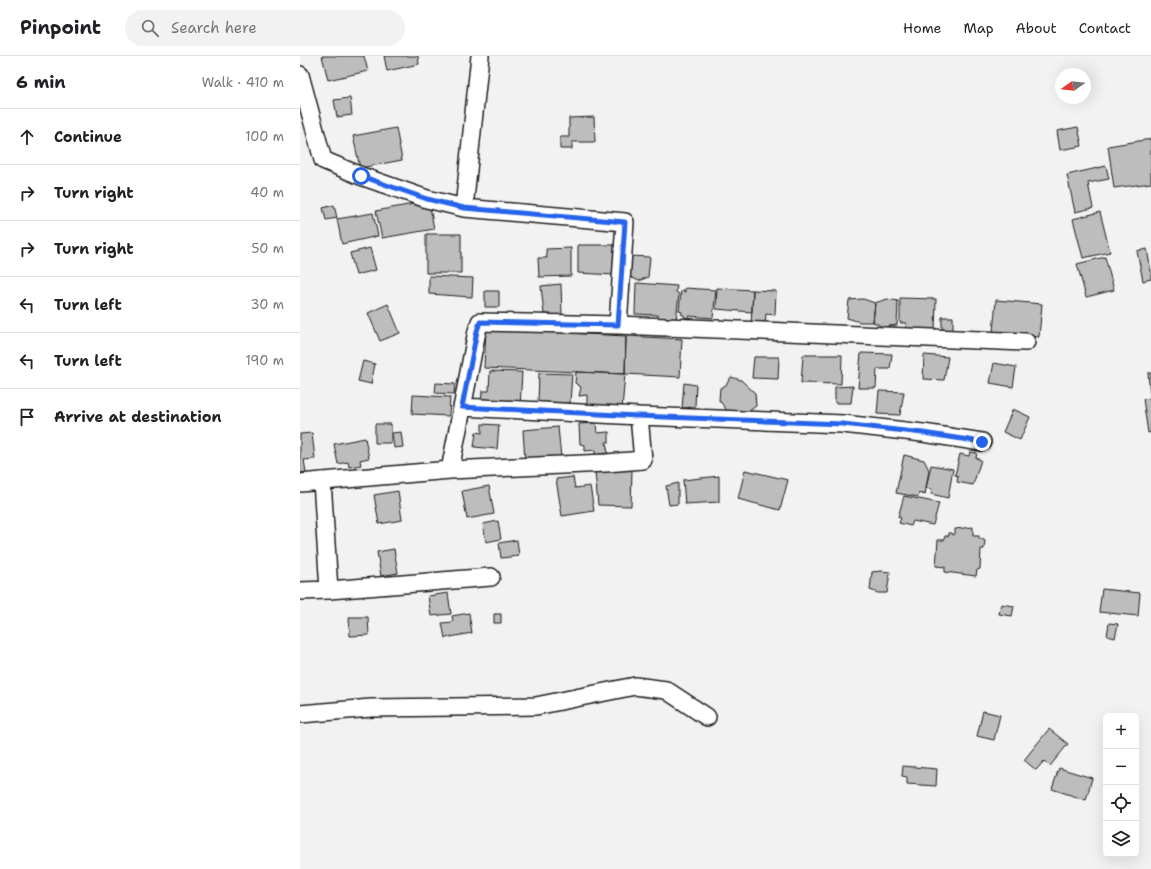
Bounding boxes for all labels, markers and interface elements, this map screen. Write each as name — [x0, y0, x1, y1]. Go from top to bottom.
search box — [125, 10, 405, 46]
text: Pinpoint — [20, 15, 101, 40]
icon: search — [139, 17, 161, 39]
text: Search here — [171, 18, 257, 38]
text: Home — [903, 19, 942, 37]
text: Map — [964, 19, 994, 37]
text: About — [1016, 19, 1057, 37]
text: Contact — [1079, 19, 1131, 37]
north arrow — [1055, 68, 1091, 104]
text: 6 min — [16, 71, 66, 93]
text: Walk · 410 m — [202, 74, 284, 91]
icon: ahead — [16, 126, 38, 148]
text: Continue — [54, 127, 122, 147]
text: 100 m — [245, 128, 284, 145]
route start — [352, 167, 370, 185]
icon: right — [16, 182, 38, 204]
text: Turn right — [54, 183, 134, 203]
text: 40 m — [250, 184, 284, 201]
icon: right — [16, 238, 38, 260]
text: Turn right — [54, 239, 134, 259]
text: 50 m — [251, 240, 284, 257]
icon: left — [16, 294, 38, 316]
text: Turn left — [54, 295, 122, 315]
text: 30 m — [250, 296, 284, 313]
icon: left — [16, 350, 38, 372]
text: Turn left — [54, 351, 122, 371]
text: 190 m — [245, 352, 284, 369]
icon: arrive — [16, 406, 38, 428]
text: Arrive at destination — [54, 407, 222, 427]
route end — [973, 433, 991, 451]
map controls — [1103, 713, 1139, 857]
button: + — [1103, 713, 1139, 749]
button: − — [1103, 749, 1139, 785]
button: locate — [1103, 785, 1139, 821]
button: layers — [1103, 821, 1139, 857]

